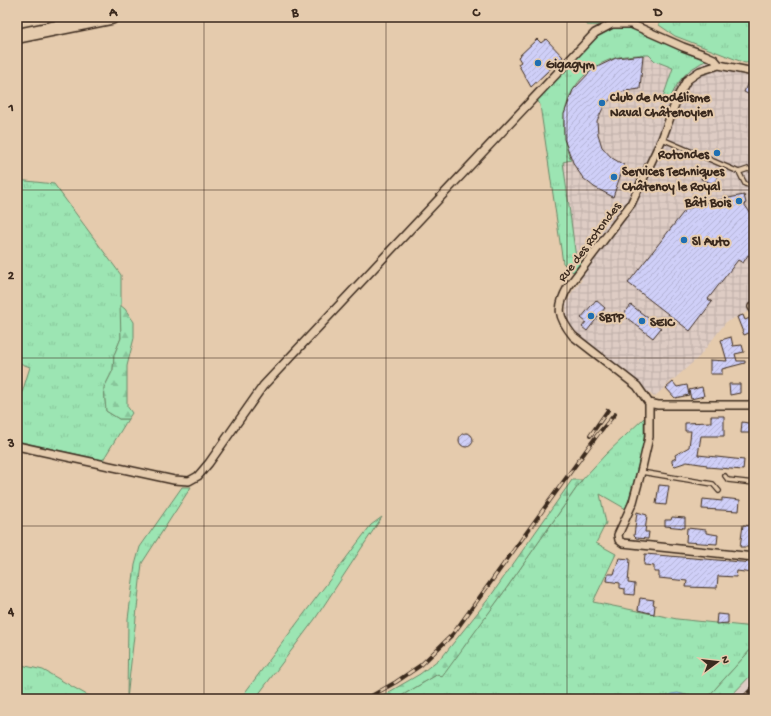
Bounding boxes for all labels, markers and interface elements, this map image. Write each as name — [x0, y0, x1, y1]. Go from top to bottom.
text: A — [108, 6, 118, 21]
text: B — [291, 6, 300, 21]
text: C — [471, 6, 481, 21]
text: D — [653, 6, 663, 21]
marker: Gigagym — [533, 58, 543, 68]
place label: Gigagym — [546, 58, 595, 73]
place label: Club de Modélisme Naval Châtenoyien — [609, 91, 714, 121]
marker: Club de Modélisme Naval Châtenoyien — [597, 98, 607, 108]
text: 1 — [7, 101, 14, 116]
place label: Rotondes — [657, 148, 710, 163]
marker: Rotondes — [712, 148, 722, 158]
place label: Services Techniques Châtenoy le Royal — [621, 165, 726, 195]
marker: Services Techniques Châtenoy le Royal — [609, 172, 619, 182]
place label: Bâti Bois — [684, 195, 732, 211]
marker: Bâti Bois — [734, 196, 744, 206]
street label: Rue des Rotondes — [555, 199, 626, 285]
marker: Sl Auto — [679, 235, 689, 245]
place label: Sl Auto — [692, 235, 730, 250]
text: 2 — [8, 269, 15, 284]
marker: SBTP — [586, 311, 596, 321]
place label: SBTP — [599, 311, 625, 326]
marker: SEIC — [637, 316, 647, 326]
place label: SEIC — [650, 316, 676, 331]
text: 3 — [7, 437, 15, 452]
text: 4 — [7, 605, 15, 620]
north arrow — [697, 642, 737, 682]
text: N — [718, 655, 731, 665]

